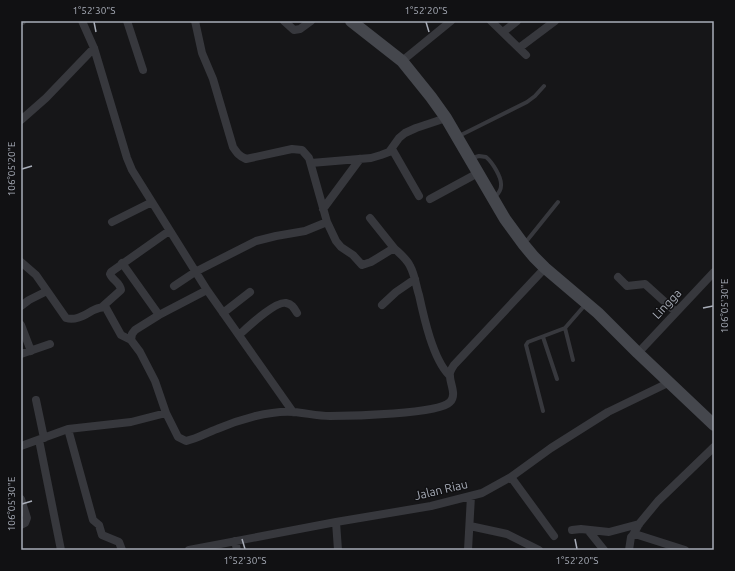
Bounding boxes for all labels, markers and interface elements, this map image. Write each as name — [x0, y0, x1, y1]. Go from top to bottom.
text: 1°52'30"S — [72, 5, 116, 16]
text: 1°52'20"S — [404, 5, 448, 16]
text: 106°05'20"E — [6, 141, 17, 196]
text: 106°05'30"E — [719, 278, 730, 333]
street label: Lingga — [650, 286, 684, 321]
text: 106°05'30"E — [6, 476, 17, 531]
street label: Jalan Riau — [413, 477, 469, 502]
text: 1°52'30"S — [223, 555, 267, 566]
text: 1°52'20"S — [555, 555, 599, 566]

